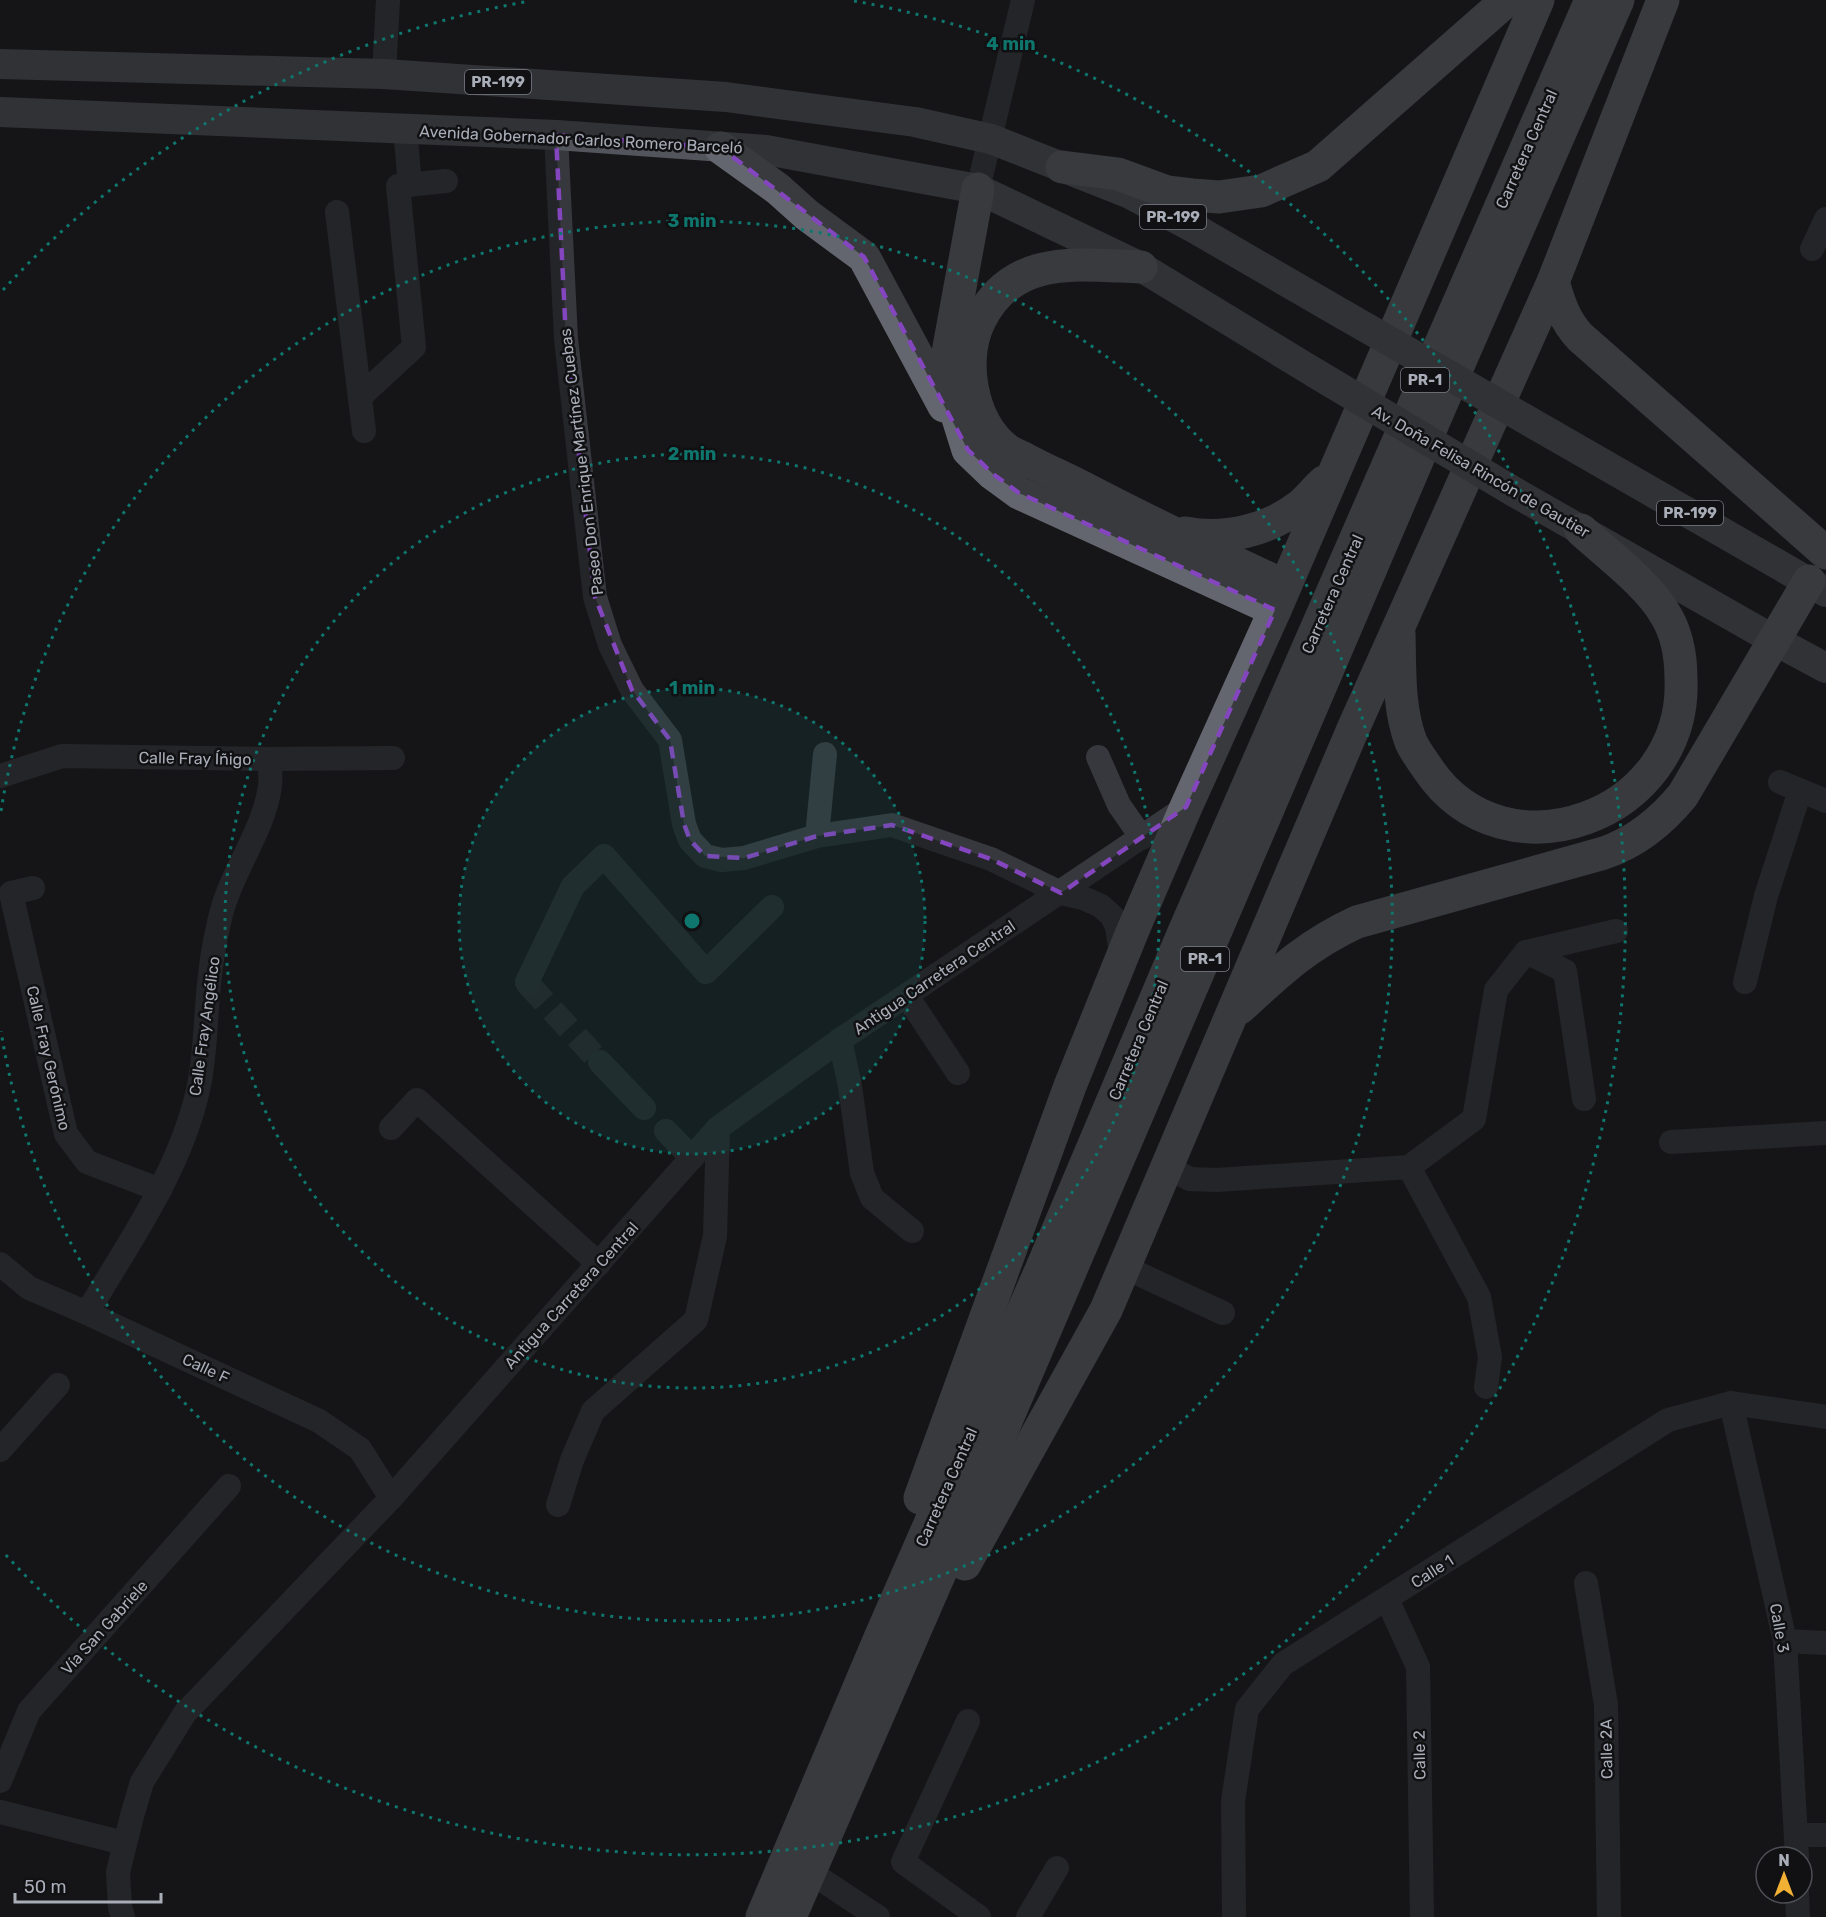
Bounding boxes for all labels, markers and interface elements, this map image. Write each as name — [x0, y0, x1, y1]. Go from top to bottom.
text: 4 min — [986, 33, 1036, 55]
road number: PR-199 — [465, 70, 531, 94]
street label: Carretera Central — [1492, 87, 1561, 212]
street label: Avenida Gobernador Carlos Romero Barceló — [419, 122, 743, 157]
road number: PR-199 — [1140, 205, 1206, 229]
text: 3 min — [668, 210, 716, 232]
street label: Paseo Don Enrique Martínez Cuebas — [556, 327, 607, 596]
road number: PR-1 — [1401, 368, 1449, 392]
street label: Av. Doña Felisa Rincón de Gautier — [1369, 401, 1593, 542]
text: 2 min — [668, 443, 716, 465]
road number: PR-199 — [1657, 501, 1723, 525]
street label: Carretera Central — [1298, 532, 1367, 657]
text: 1 min — [669, 677, 715, 699]
street label: Calle Fray Íñigo — [138, 748, 252, 769]
centre of rings — [682, 911, 702, 931]
street label: Antigua Carretera Central — [850, 916, 1019, 1039]
road number: PR-1 — [1181, 947, 1229, 971]
street label: Calle Fray Angélico — [185, 955, 224, 1097]
street label: Carretera Central — [1105, 977, 1172, 1103]
street label: Calle Fray Gerónimo — [23, 984, 74, 1132]
street label: Antigua Carretera Central — [500, 1218, 642, 1373]
street label: Calle F — [179, 1349, 232, 1388]
street label: Carretera Central — [912, 1425, 981, 1550]
street label: Calle 1 — [1407, 1551, 1457, 1592]
street label: Vía San Gabriele — [57, 1576, 152, 1678]
street label: Calle 3 — [1766, 1602, 1793, 1654]
street label: Calle 2A — [1596, 1718, 1617, 1779]
street label: Calle 2 — [1410, 1730, 1429, 1780]
north arrow — [1754, 1845, 1814, 1905]
text: N — [1778, 1851, 1790, 1870]
scale bar — [15, 1866, 160, 1904]
text: 50 m — [24, 1876, 67, 1898]

